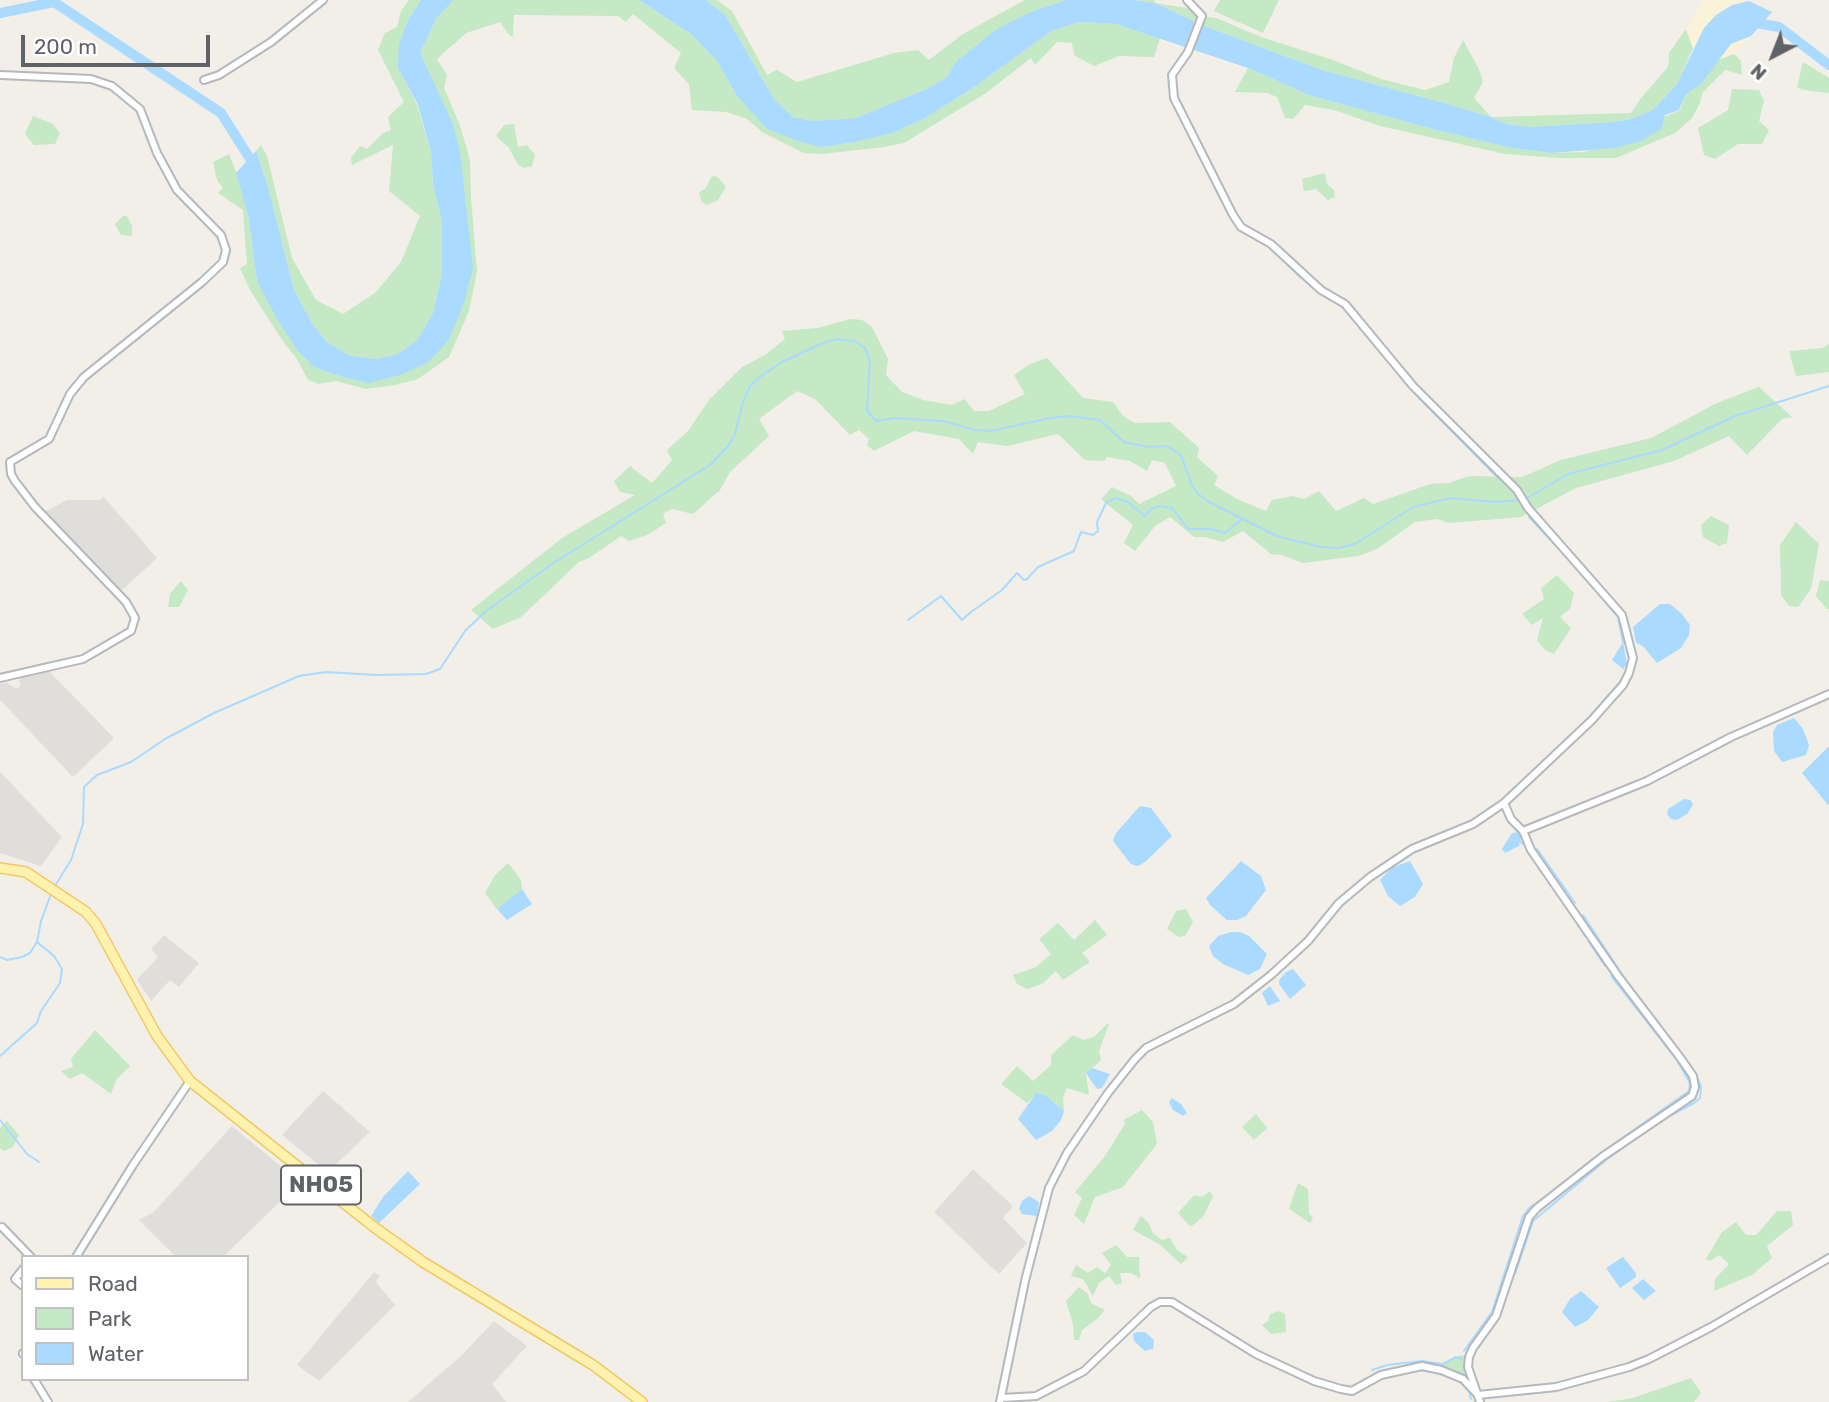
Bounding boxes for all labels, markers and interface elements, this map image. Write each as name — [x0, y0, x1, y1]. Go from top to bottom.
scale bar — [24, 21, 214, 65]
north arrow — [1738, 21, 1808, 91]
text: 200 m — [34, 34, 97, 59]
text: N — [1746, 59, 1771, 85]
road number: NH05 — [281, 1166, 361, 1204]
legend — [21, 1255, 248, 1381]
text: Road — [88, 1271, 138, 1296]
text: Park — [88, 1306, 132, 1331]
text: Water — [88, 1341, 144, 1366]

